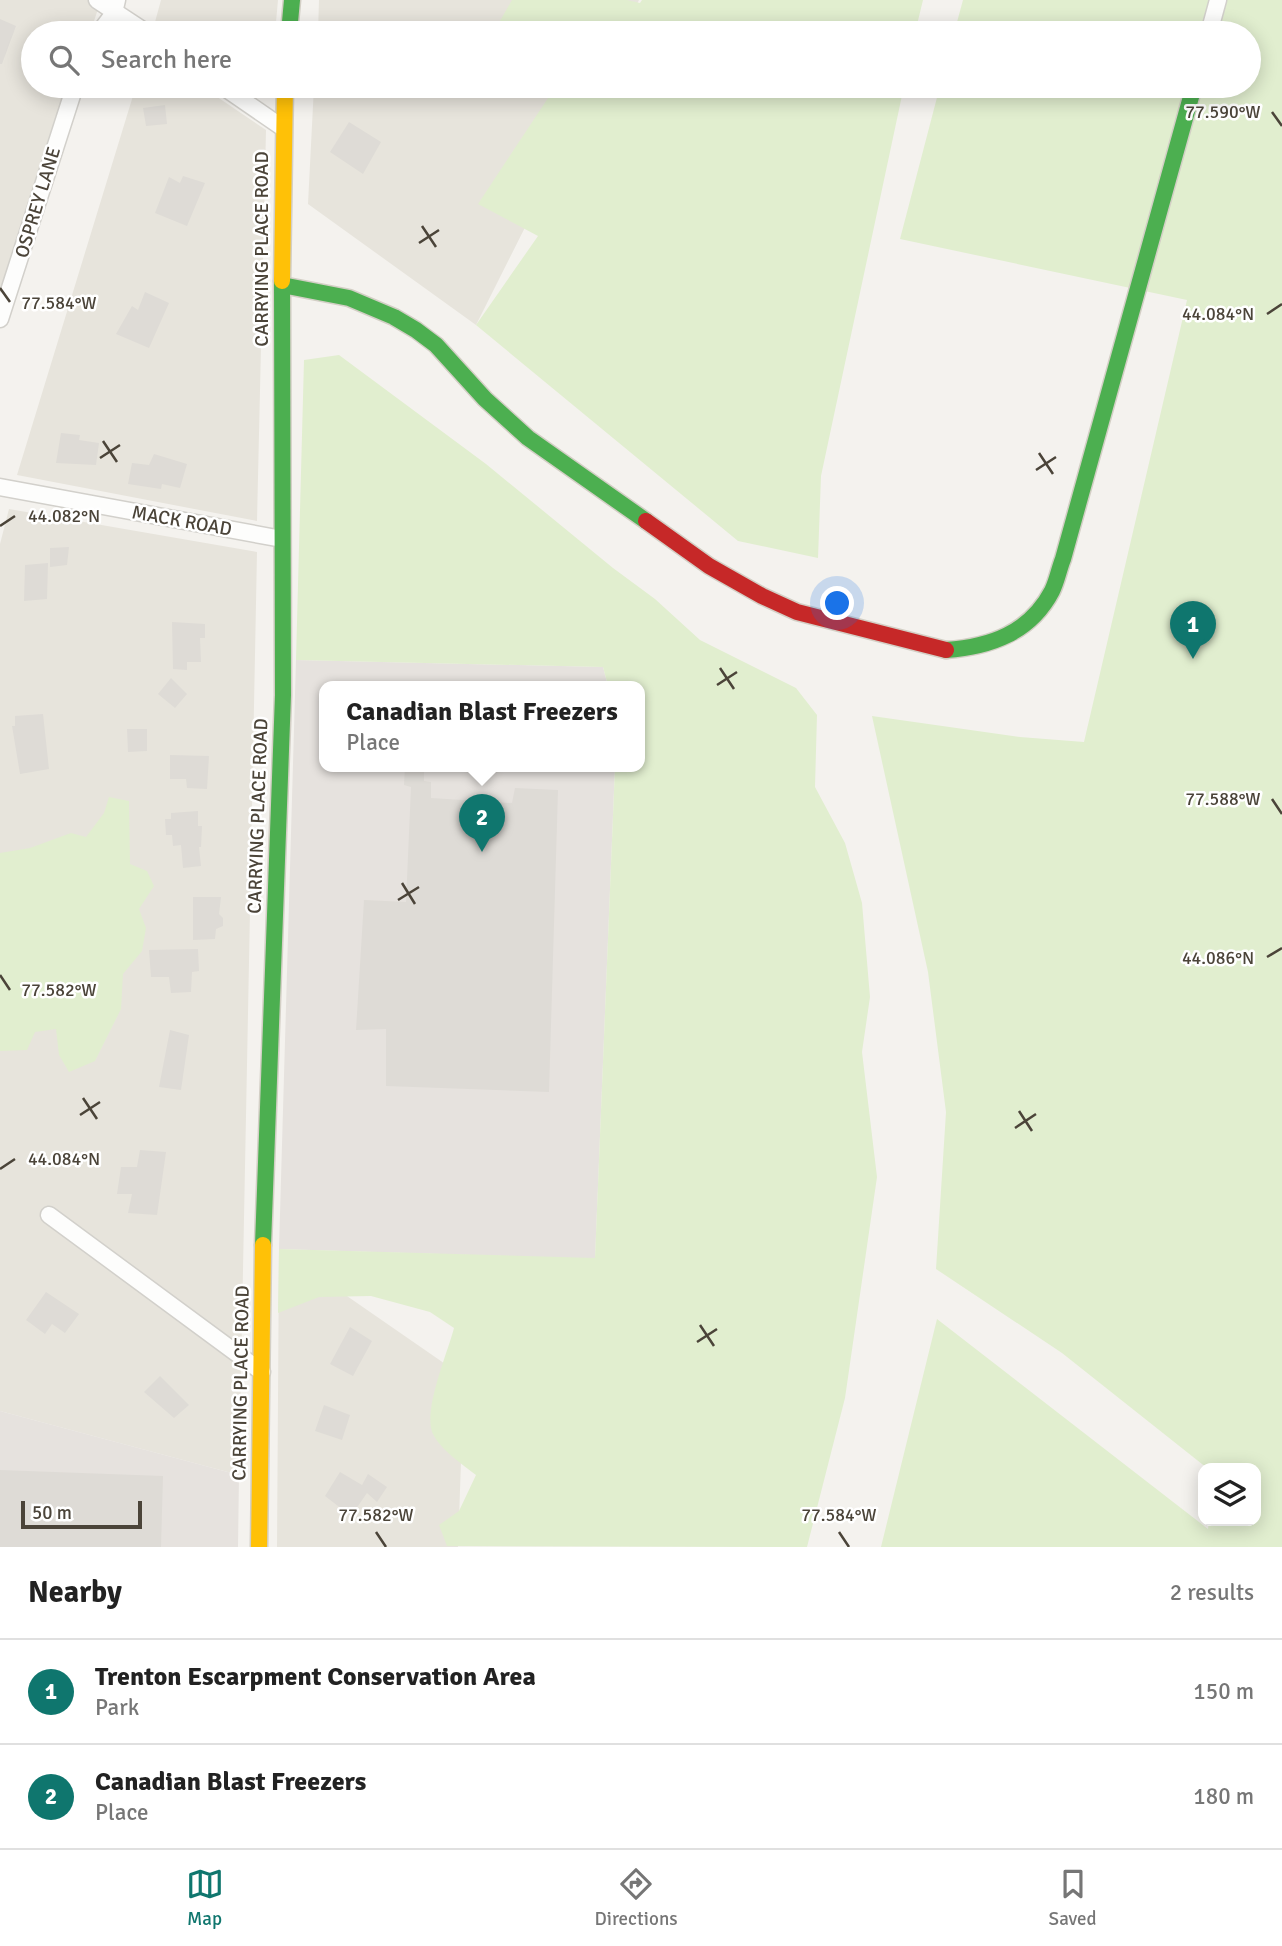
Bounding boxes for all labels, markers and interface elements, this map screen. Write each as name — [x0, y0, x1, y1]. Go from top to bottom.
search box — [21, 21, 1261, 98]
icon: search — [45, 41, 83, 79]
text: Search here — [101, 44, 232, 76]
text: 77.590°W — [1185, 101, 1261, 123]
street label: OSPREY LANE — [10, 144, 66, 261]
street label: CARRYING PLACE ROAD — [250, 151, 274, 347]
text: 77.584°W — [21, 292, 97, 314]
text: 44.084°N — [1182, 303, 1254, 325]
street label: MACK ROAD — [130, 500, 234, 542]
text: 44.082°N — [28, 505, 100, 527]
your location — [820, 586, 854, 620]
pin: 1 — [1170, 601, 1216, 659]
popup — [319, 681, 645, 772]
text: Canadian Blast Freezers — [346, 696, 618, 728]
street label: CARRYING PLACE ROAD — [243, 718, 273, 914]
text: Place — [346, 728, 400, 757]
text: 77.588°W — [1185, 788, 1261, 810]
pin: 2 — [459, 794, 505, 852]
text: 44.086°N — [1182, 947, 1254, 969]
text: 77.582°W — [21, 979, 97, 1001]
text: 44.084°N — [28, 1148, 100, 1170]
street label: CARRYING PLACE ROAD — [227, 1285, 255, 1481]
map controls — [1198, 1463, 1261, 1526]
button: layers — [1198, 1463, 1261, 1526]
scale bar — [21, 1498, 142, 1530]
text: 50 m — [32, 1501, 72, 1525]
text: 77.582°W — [338, 1504, 414, 1526]
text: 77.584°W — [801, 1504, 877, 1526]
text: Nearby — [28, 1574, 122, 1611]
text: 2 results — [1170, 1578, 1254, 1607]
text: Trenton Escarpment Conservation Area — [95, 1661, 536, 1693]
text: 1 — [45, 1677, 57, 1706]
text: 150 m — [1193, 1677, 1254, 1706]
text: Park — [95, 1693, 139, 1722]
text: Canadian Blast Freezers — [95, 1766, 366, 1798]
text: 2 — [45, 1782, 57, 1811]
text: 180 m — [1193, 1782, 1254, 1811]
text: Place — [95, 1798, 149, 1827]
tab: Map — [186, 1865, 224, 1931]
tab: Directions — [595, 1865, 678, 1931]
tab: Saved — [1049, 1865, 1096, 1931]

